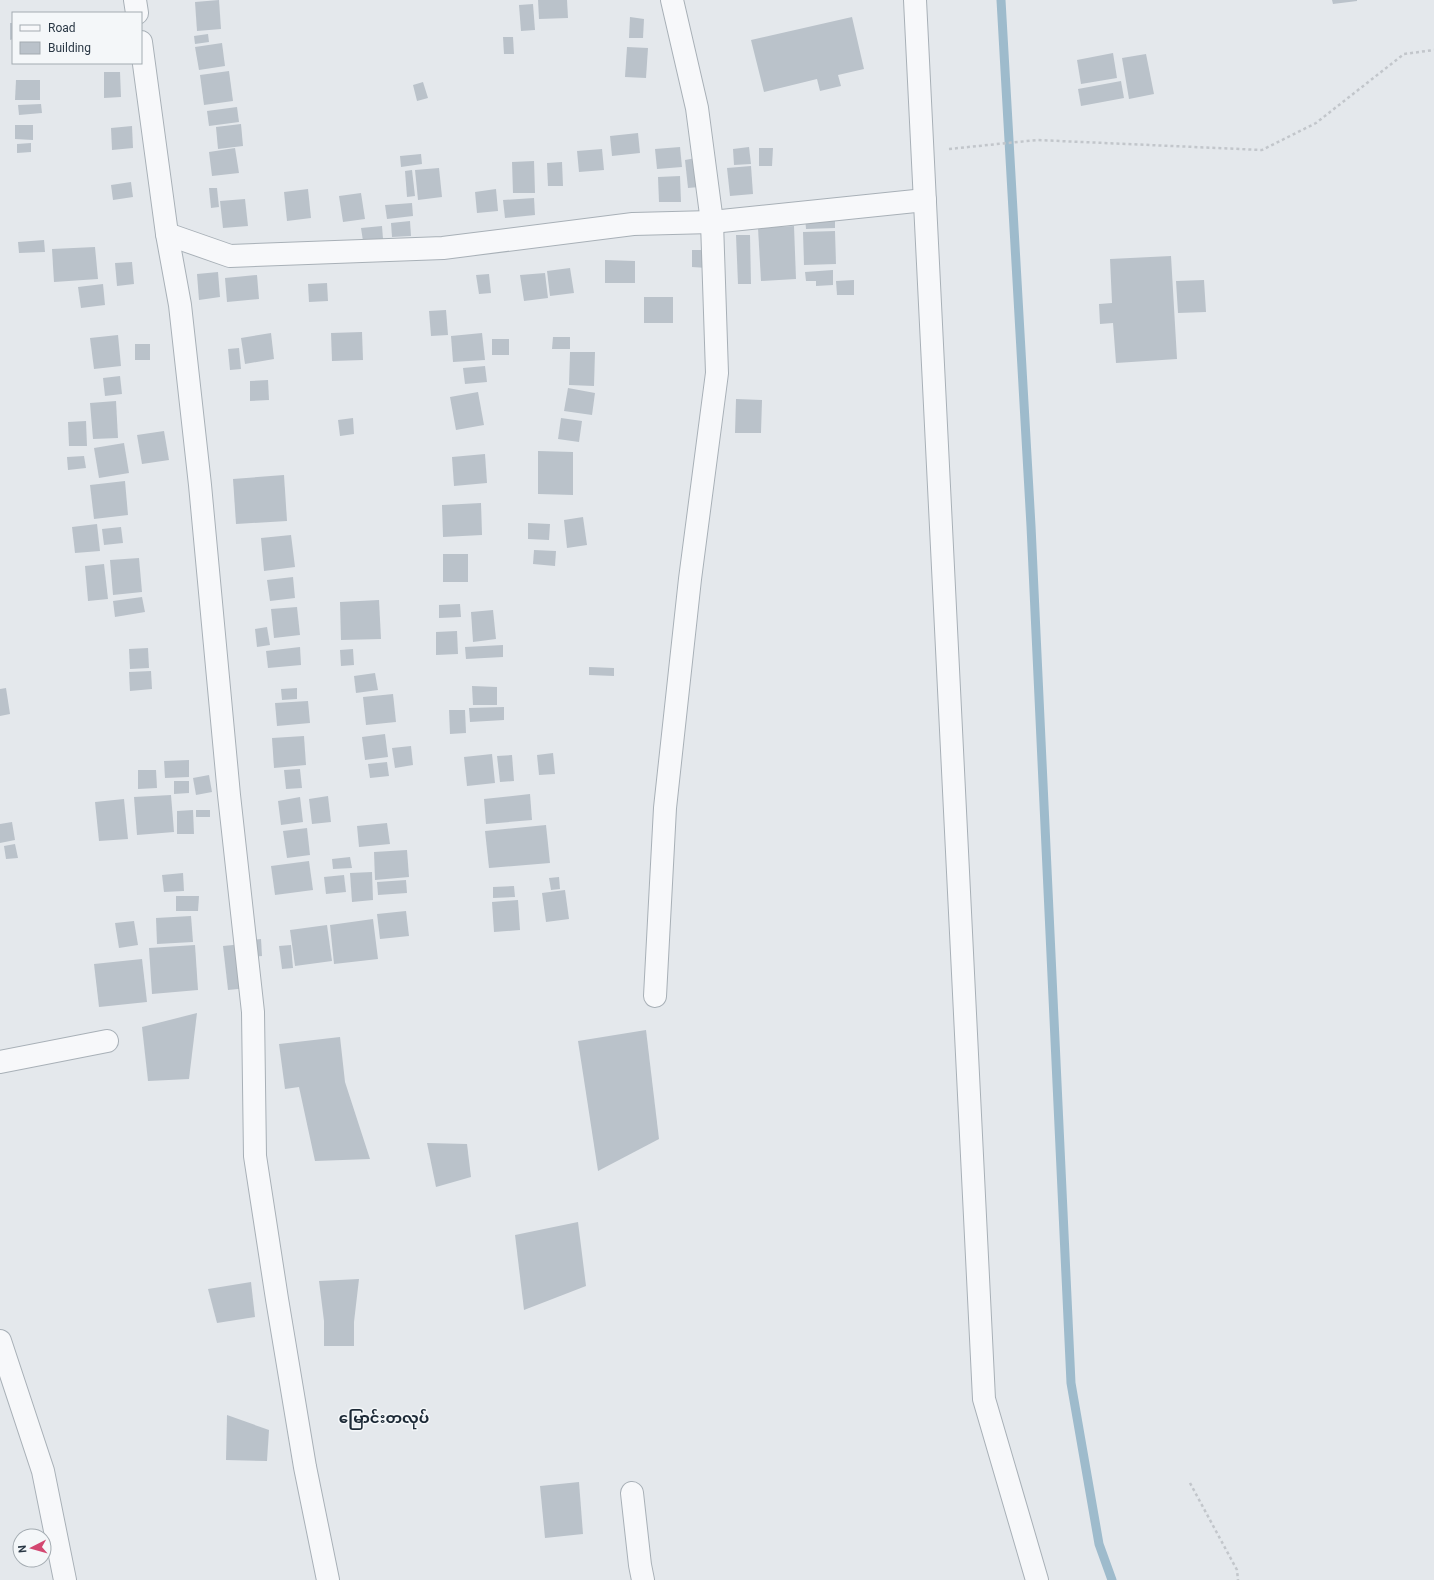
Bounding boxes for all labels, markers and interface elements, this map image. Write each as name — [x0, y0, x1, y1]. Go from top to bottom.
legend — [12, 12, 142, 64]
text: Road — [48, 21, 76, 35]
text: Building — [48, 41, 91, 55]
district label: မြောင်းတလုပ် — [339, 1408, 429, 1430]
north arrow — [12, 1528, 52, 1568]
text: N — [16, 1544, 29, 1554]

